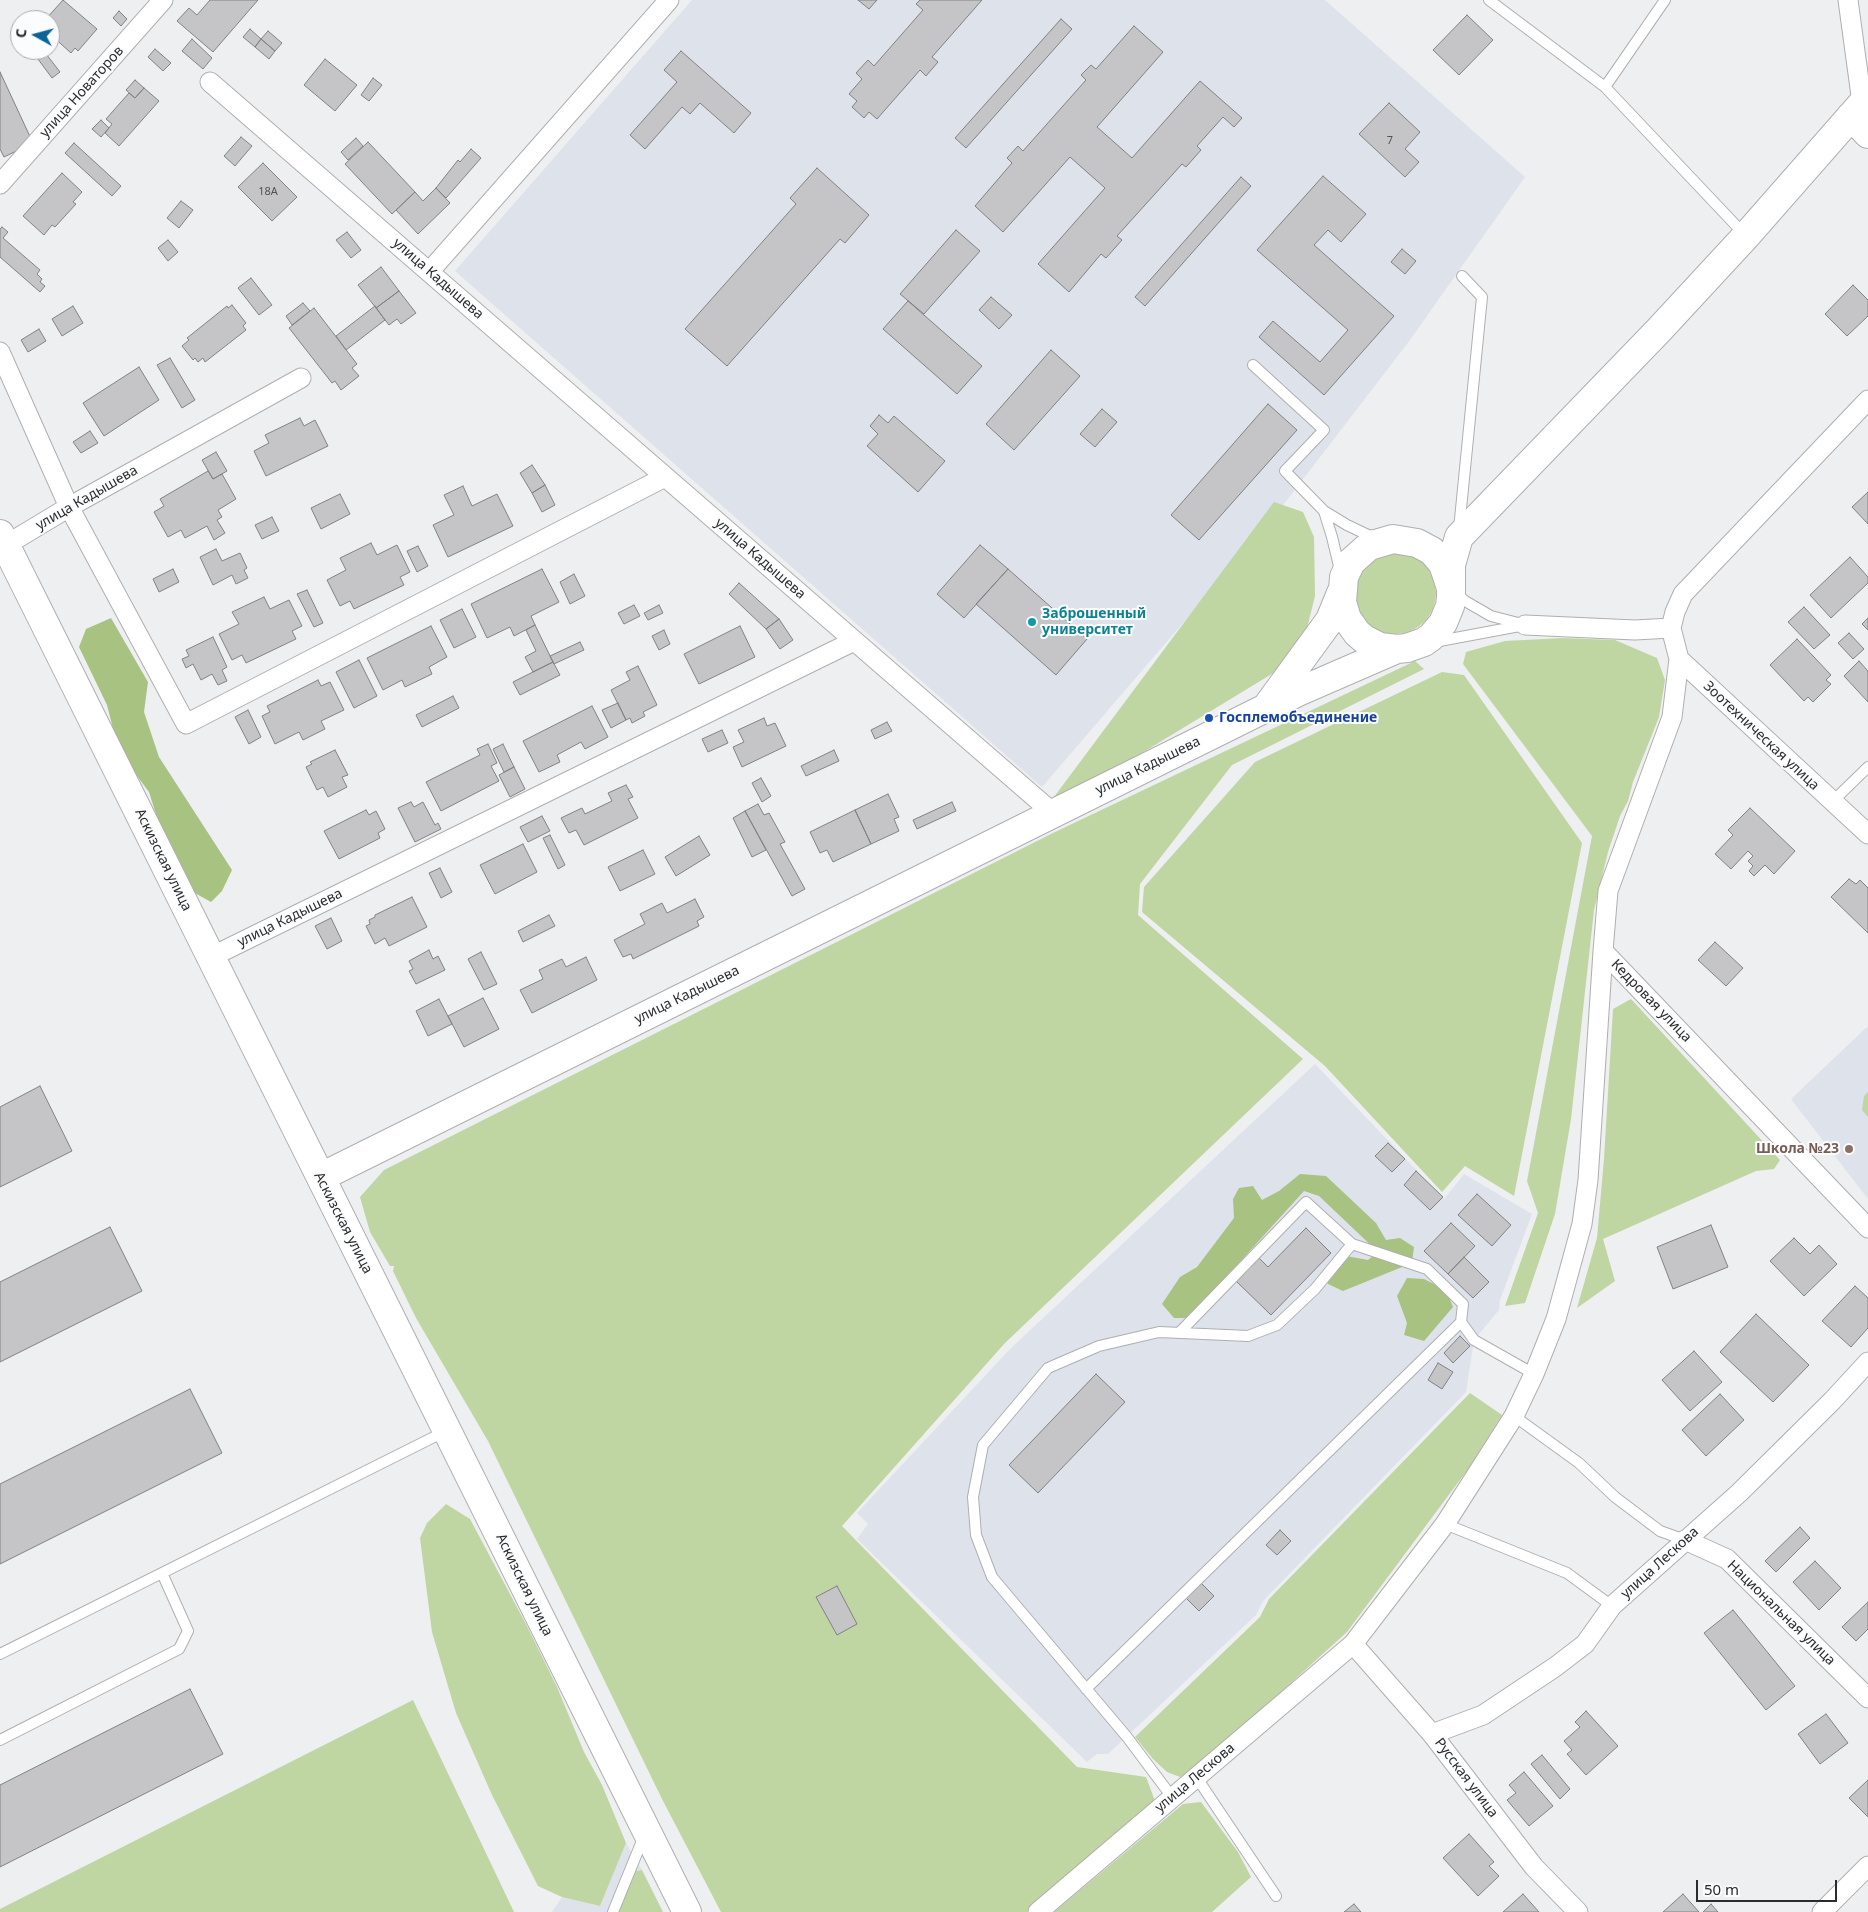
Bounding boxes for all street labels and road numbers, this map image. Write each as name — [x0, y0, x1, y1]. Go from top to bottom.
street label: улица Новаторов — [37, 43, 127, 141]
street label: улица Кадышева — [389, 235, 487, 323]
street label: улица Кадышева — [33, 462, 141, 534]
street label: улица Кадышева — [711, 515, 809, 603]
street label: Зоотехническая улица — [1700, 678, 1822, 794]
street label: улица Кадышева — [1093, 733, 1203, 799]
street label: Аскизская улица — [131, 806, 195, 914]
street label: улица Кадышева — [235, 885, 345, 951]
street label: Кедровая улица — [1607, 956, 1695, 1046]
street label: улица Кадышева — [632, 962, 742, 1028]
street label: Аскизская улица — [310, 1169, 376, 1277]
street label: улица Лескова — [1618, 1524, 1702, 1602]
street label: Аскизская улица — [492, 1531, 556, 1639]
street label: Национальная улица — [1723, 1557, 1839, 1669]
street label: Русская улица — [1431, 1735, 1501, 1821]
street label: улица Лескова — [1152, 1740, 1238, 1816]

